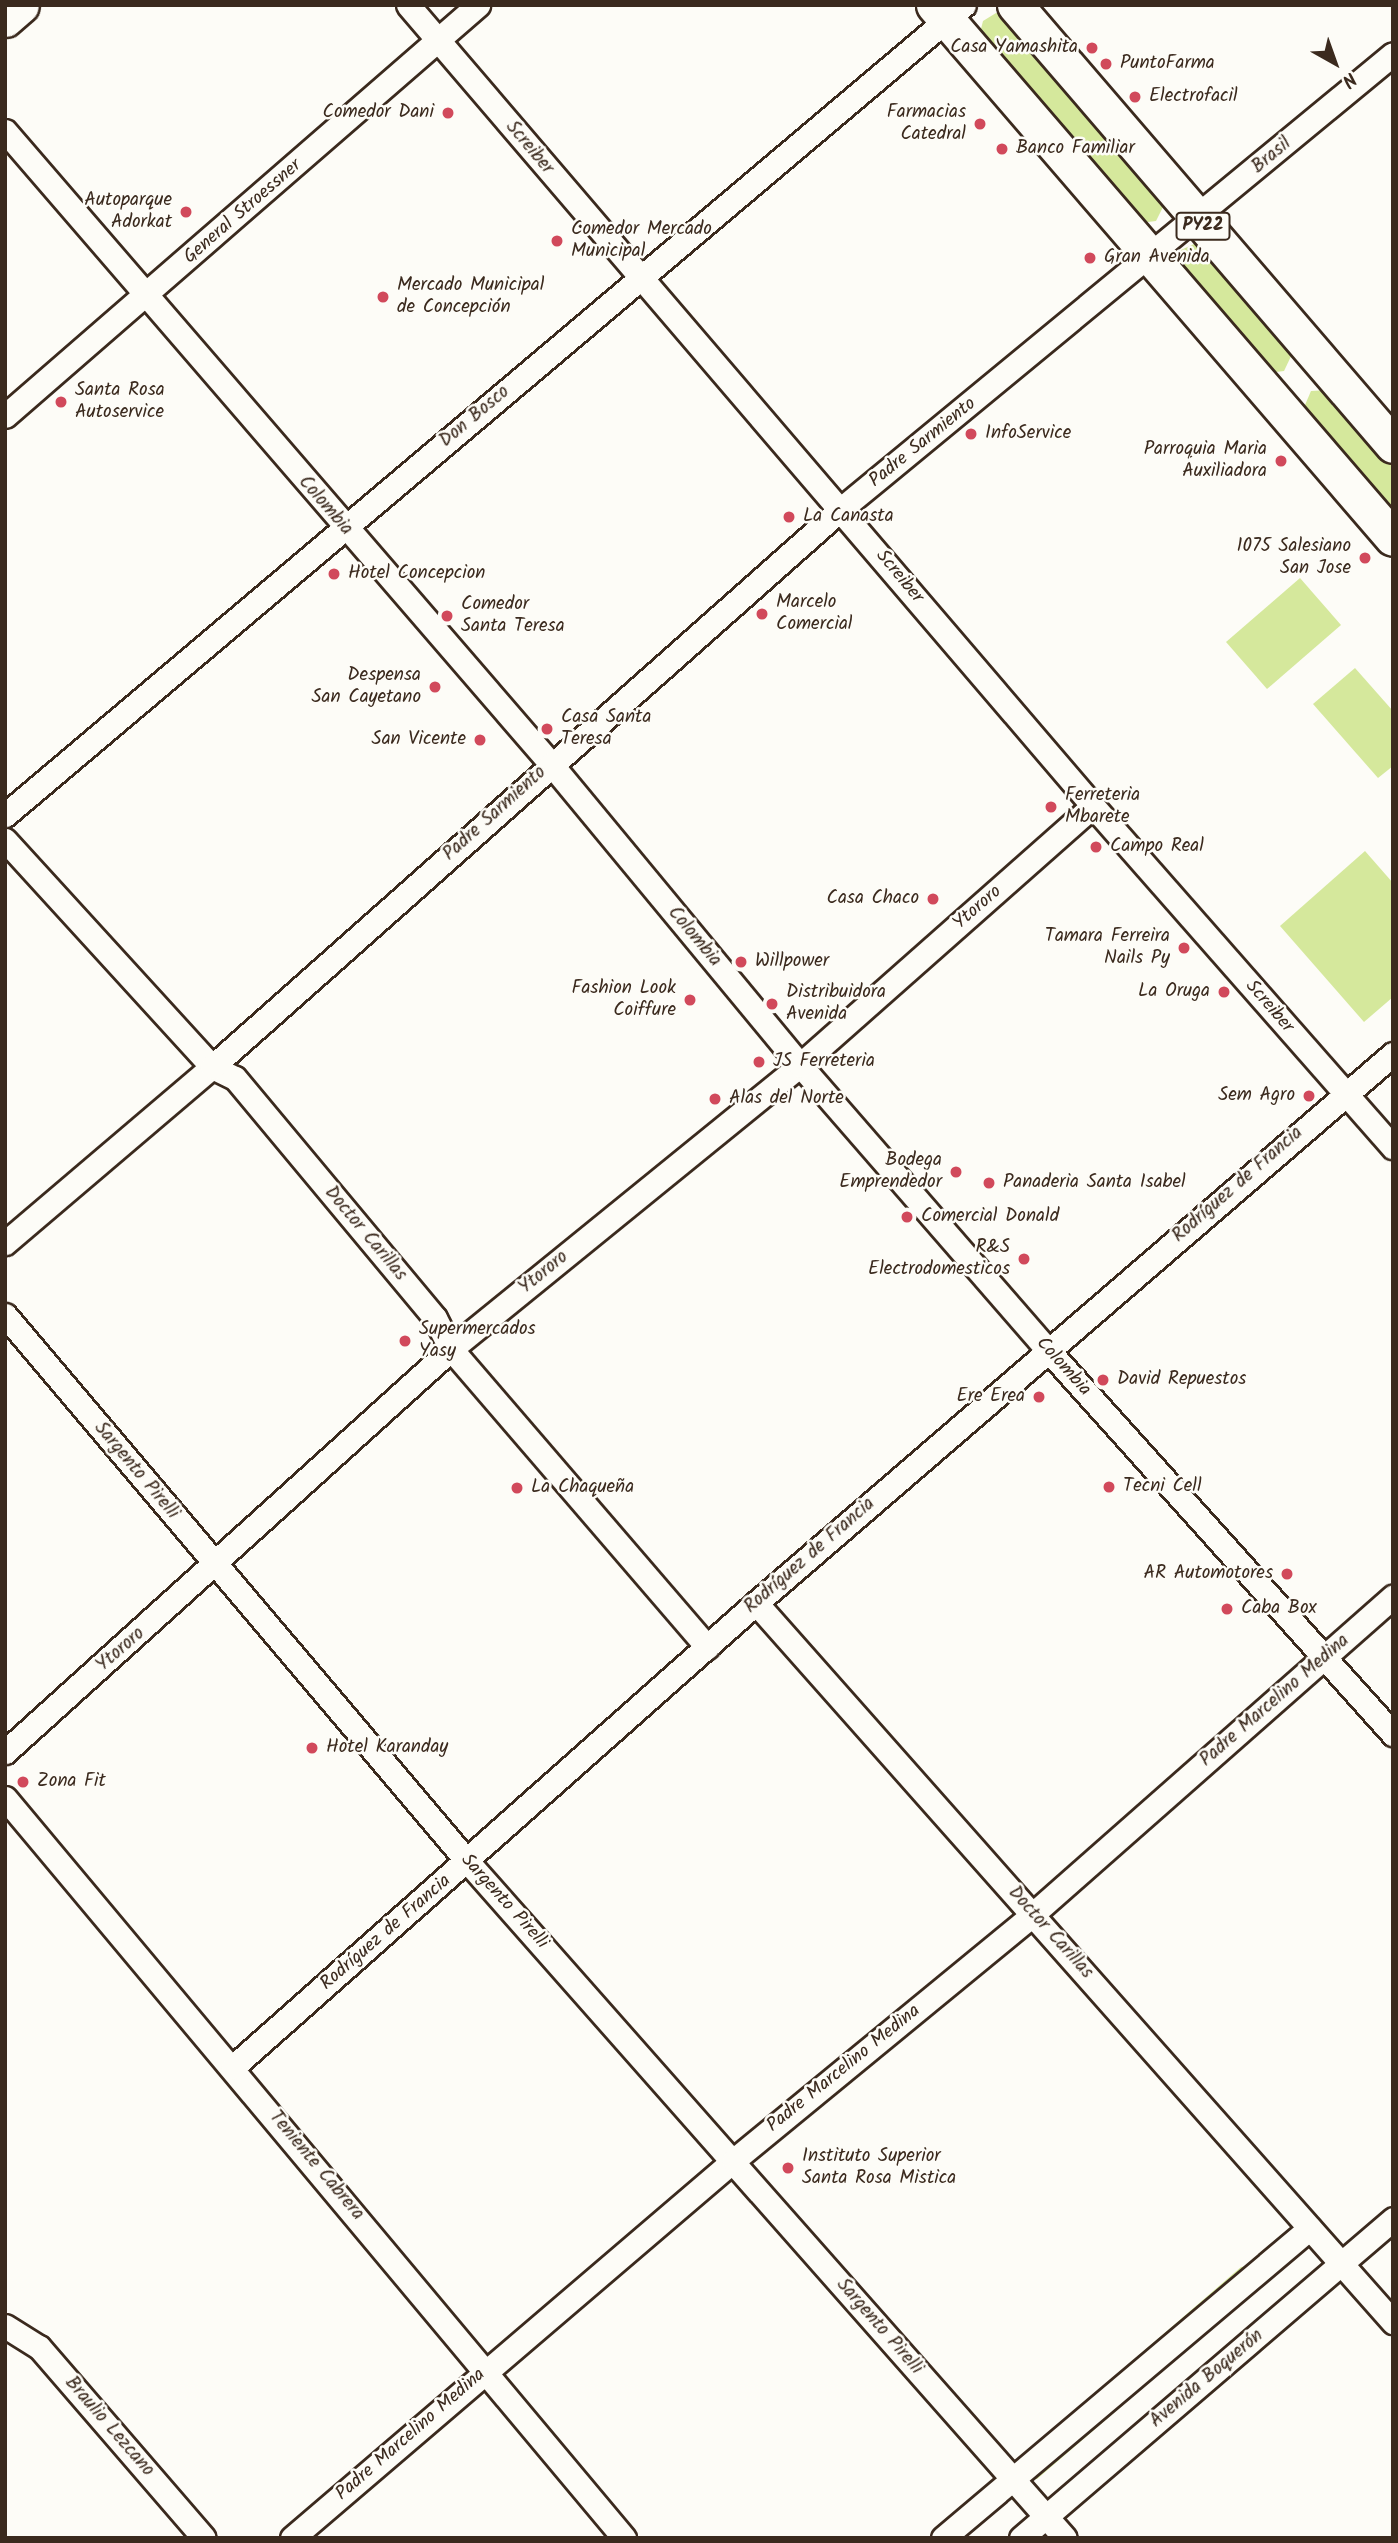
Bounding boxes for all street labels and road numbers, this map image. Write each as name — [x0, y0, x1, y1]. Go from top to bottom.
street label: Screiber — [500, 117, 558, 179]
street label: Brasil — [1248, 133, 1296, 179]
street label: General Stroessner — [180, 155, 306, 269]
road number: PY22 — [1175, 211, 1231, 240]
street label: Don Bosco — [435, 381, 515, 453]
street label: Padre Sarmiento — [865, 393, 981, 493]
street label: Colombia — [293, 471, 357, 541]
street label: Screiber — [870, 546, 928, 608]
street label: Padre Sarmiento — [439, 762, 551, 866]
street label: Ytororo — [949, 881, 1007, 935]
street label: Colombia — [662, 902, 726, 972]
street label: Screiber — [1240, 976, 1298, 1038]
street label: Rodríguez de Francia — [1168, 1122, 1308, 1248]
street label: Doctor Carillas — [319, 1182, 411, 1286]
street label: Ytororo — [515, 1246, 573, 1300]
street label: Colombia — [1031, 1333, 1095, 1401]
street label: Sargento Pirelli — [89, 1418, 183, 1524]
street label: Rodríguez de Francia — [740, 1493, 880, 1619]
street label: Ytororo — [92, 1623, 150, 1677]
street label: Padre Marcelino Medina — [1196, 1630, 1354, 1772]
street label: Sargento Pirelli — [455, 1850, 553, 1954]
street label: Rodríguez de Francia — [316, 1870, 456, 1996]
street label: Doctor Carillas — [1003, 1882, 1097, 1984]
street label: Padre Marcelino Medina — [763, 2000, 925, 2138]
street label: Teniente Cabrera — [264, 2107, 368, 2225]
street label: Sargento Pirelli — [831, 2274, 927, 2380]
street label: Avenida Boquerón — [1146, 2325, 1268, 2433]
street label: Padre Marcelino Medina — [332, 2364, 490, 2506]
street label: Braulio Lezcano — [59, 2372, 159, 2482]

